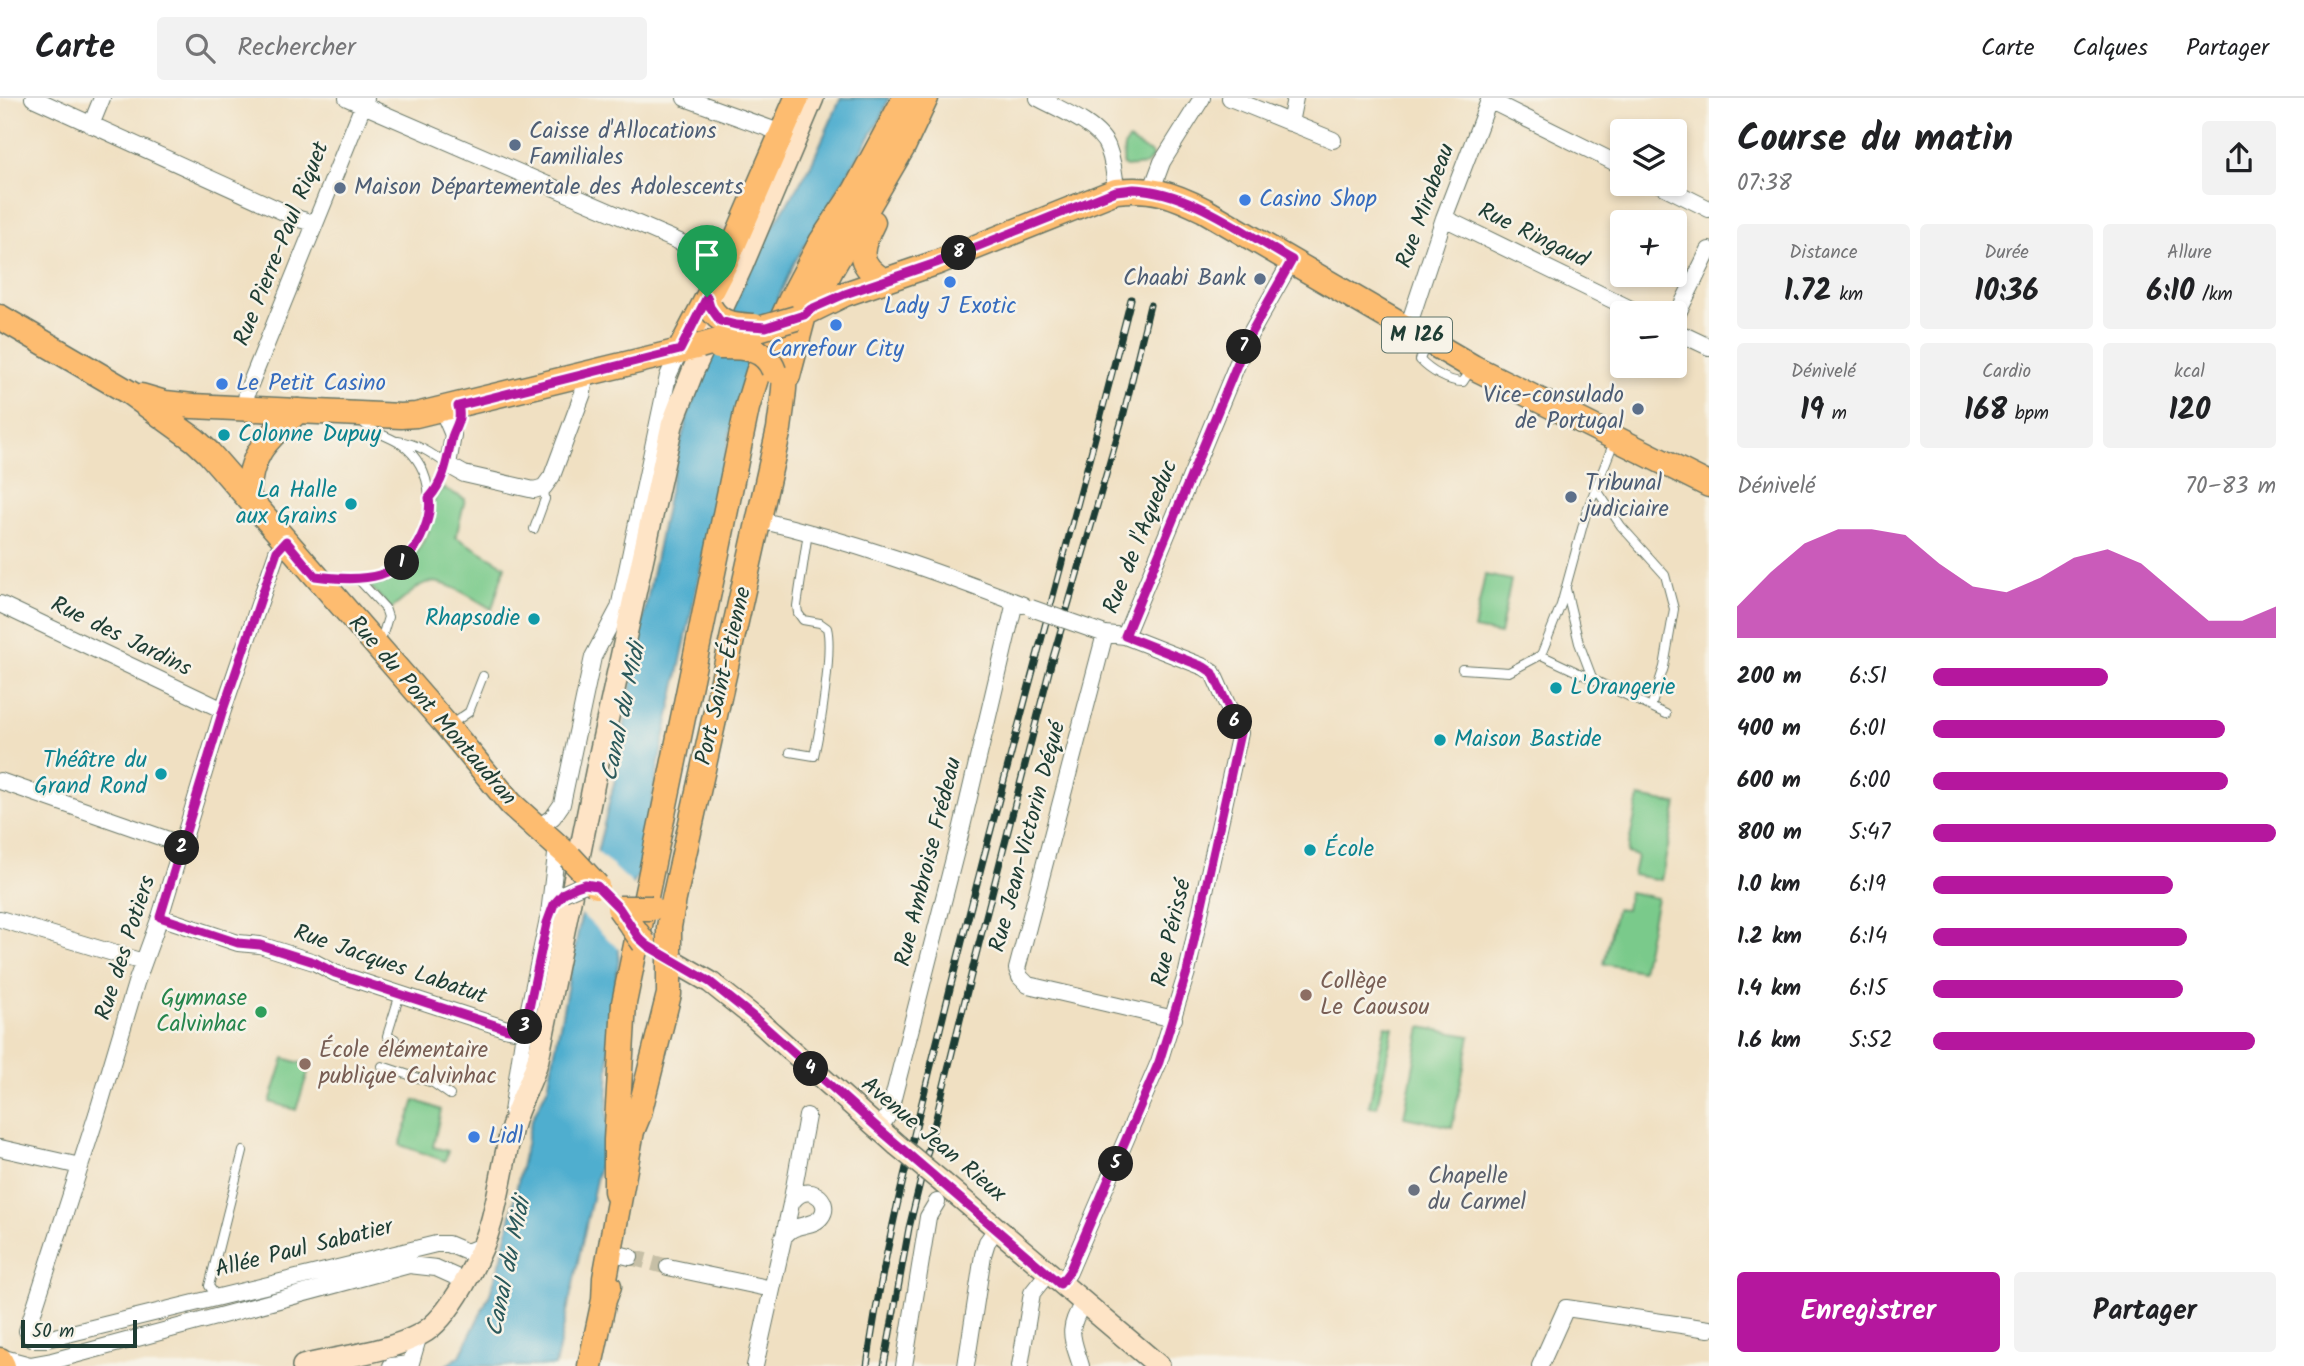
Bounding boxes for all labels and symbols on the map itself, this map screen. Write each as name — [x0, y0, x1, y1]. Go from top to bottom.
place label: Caisse d'Allocations Familiales — [529, 114, 717, 176]
street label: Rue Pierre-Paul Riquet — [225, 135, 340, 352]
marker: Caisse d'Allocations Familiales — [507, 137, 523, 153]
street label: Rue Mirabeau — [1387, 139, 1465, 273]
place label: Maison Départementale des Adolescents — [354, 170, 744, 206]
marker: Maison Départementale des Adolescents — [332, 180, 348, 196]
place label: Casino Shop — [1259, 182, 1377, 218]
marker: Casino Shop — [1237, 192, 1253, 208]
street label: Rue Ringaud — [1471, 194, 1595, 279]
pin — [677, 225, 737, 297]
pin: 8 — [942, 236, 976, 270]
place label: Chaabi Bank — [1123, 261, 1246, 297]
marker: Chaabi Bank — [1252, 271, 1268, 287]
marker: Lady J Exotic — [942, 274, 958, 290]
place label: Lady J Exotic — [883, 289, 1017, 325]
marker: Carrefour City — [828, 317, 844, 333]
road number: M 126 — [1382, 317, 1452, 352]
pin: 7 — [1226, 330, 1262, 364]
place label: Carrefour City — [768, 332, 904, 368]
place label: Le Petit Casino — [236, 366, 386, 402]
marker: Le Petit Casino — [214, 376, 230, 392]
place label: Vice-consulado de Portugal — [1483, 378, 1624, 440]
marker: Vice-consulado de Portugal — [1630, 401, 1646, 417]
place label: Colonne Dupuy — [238, 417, 381, 453]
marker: Colonne Dupuy — [216, 427, 232, 443]
street label: Rue de l'Aqueduc — [1094, 455, 1188, 619]
place label: Tribunal judiciaire — [1579, 466, 1669, 528]
place label: La Halle aux Grains — [236, 473, 337, 535]
marker: Tribunal judiciaire — [1563, 489, 1579, 505]
marker: La Halle aux Grains — [343, 496, 359, 512]
pin: 1 — [384, 546, 420, 580]
street label: Port Saint-Étienne — [686, 583, 762, 769]
street label: Rue des Jardins — [44, 587, 198, 687]
place label: Rhapsodie — [425, 601, 520, 637]
street label: Rue du Pont Montaudran — [339, 608, 525, 814]
marker: Rhapsodie — [526, 611, 542, 627]
water label: Canal du Midi — [590, 634, 659, 785]
place label: L'Orangerie — [1570, 670, 1675, 706]
marker: L'Orangerie — [1548, 680, 1564, 696]
pin: 6 — [1218, 704, 1252, 740]
street label: Rue Jean-Victorin Déqué — [980, 717, 1076, 956]
place label: Maison Bastide — [1454, 722, 1602, 758]
marker: Maison Bastide — [1432, 732, 1448, 748]
place label: Théâtre du Grand Rond — [34, 743, 148, 805]
street label: Rue Ambroise Frédeau — [886, 753, 972, 971]
marker: Théâtre du Grand Rond — [153, 766, 169, 782]
pin: 2 — [164, 830, 200, 866]
place label: École — [1324, 832, 1374, 868]
marker: École — [1302, 842, 1318, 858]
street label: Rue des Potiers — [86, 871, 166, 1025]
street label: Rue Périssé — [1142, 875, 1202, 990]
street label: Rue Jacques Labatut — [289, 915, 493, 1015]
place label: Collège Le Caousou — [1320, 964, 1429, 1026]
place label: Gymnase Calvinhac — [156, 981, 247, 1043]
marker: Collège Le Caousou — [1298, 987, 1314, 1003]
marker: Gymnase Calvinhac — [253, 1004, 269, 1020]
pin: 3 — [508, 1010, 542, 1044]
place label: École élémentaire publique Calvinhac — [318, 1033, 497, 1095]
pin: 4 — [794, 1052, 828, 1086]
marker: École élémentaire publique Calvinhac — [297, 1056, 313, 1072]
street label: Avenue Jean Rieux — [852, 1068, 1015, 1213]
place label: Lidl — [488, 1119, 524, 1155]
marker: Lidl — [466, 1129, 482, 1145]
pin: 5 — [1098, 1146, 1134, 1182]
place label: Chapelle du Carmel — [1428, 1159, 1527, 1221]
marker: Chapelle du Carmel — [1406, 1182, 1422, 1198]
water label: Canal du Midi — [475, 1189, 544, 1340]
street label: Allée Paul Sabatier — [211, 1209, 398, 1289]
scale bar — [21, 1317, 136, 1349]

